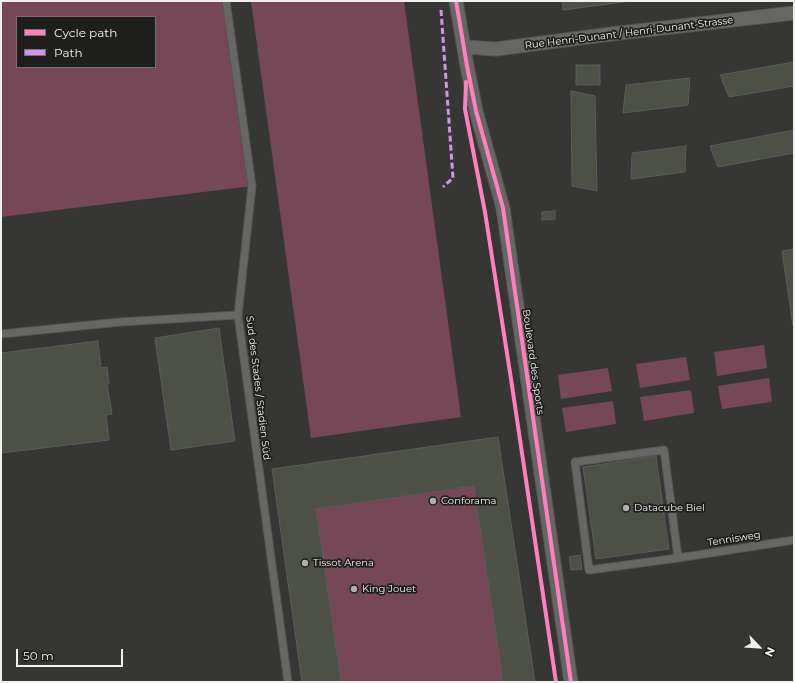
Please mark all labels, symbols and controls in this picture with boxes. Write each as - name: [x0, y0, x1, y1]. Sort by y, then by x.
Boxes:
- street label: Rue Henri-Dunant / Henri-Dunant-Strasse: [524, 14, 734, 52]
- legend: [16, 16, 156, 68]
- text: Cycle path: [54, 25, 117, 40]
- text: Path: [54, 45, 83, 60]
- street label: Boulevard des Sports: [520, 309, 546, 415]
- street label: Sud des Stades / Stadien Süd: [243, 315, 273, 461]
- place label: Conforama: [441, 495, 496, 507]
- marker: Conforama: [428, 496, 438, 506]
- place label: Datacube Biel: [634, 502, 705, 514]
- marker: Datacube Biel: [621, 503, 631, 513]
- street label: Tennisweg: [707, 529, 761, 549]
- place label: Tissot Arena: [313, 557, 374, 569]
- marker: Tissot Arena: [300, 558, 310, 568]
- place label: King Jouet: [362, 583, 416, 595]
- marker: King Jouet: [349, 584, 359, 594]
- north arrow: [739, 627, 779, 667]
- scale bar: [18, 641, 125, 667]
- text: N: [762, 645, 778, 659]
- text: 50 m: [23, 648, 54, 663]

